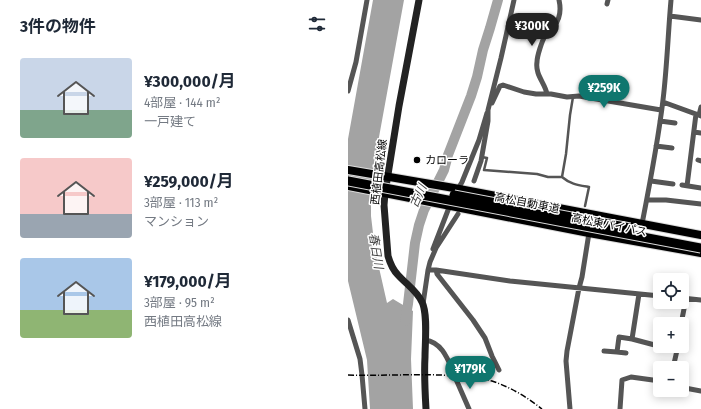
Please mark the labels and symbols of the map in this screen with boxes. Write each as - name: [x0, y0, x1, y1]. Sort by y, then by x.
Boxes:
- pin: ¥300K: [504, 13, 560, 47]
- pin: ¥259K: [576, 75, 632, 109]
- street label: 西植田高松線: [369, 138, 389, 206]
- place label: カローラ: [425, 154, 469, 167]
- marker: カローラ: [412, 155, 422, 165]
- water label: 古川: [407, 180, 430, 210]
- street label: 高松自動車道: [493, 190, 561, 216]
- street label: 高松東バイパス: [570, 211, 648, 239]
- water label: 春日川: [366, 232, 386, 272]
- pin: ¥179K: [442, 356, 498, 390]

